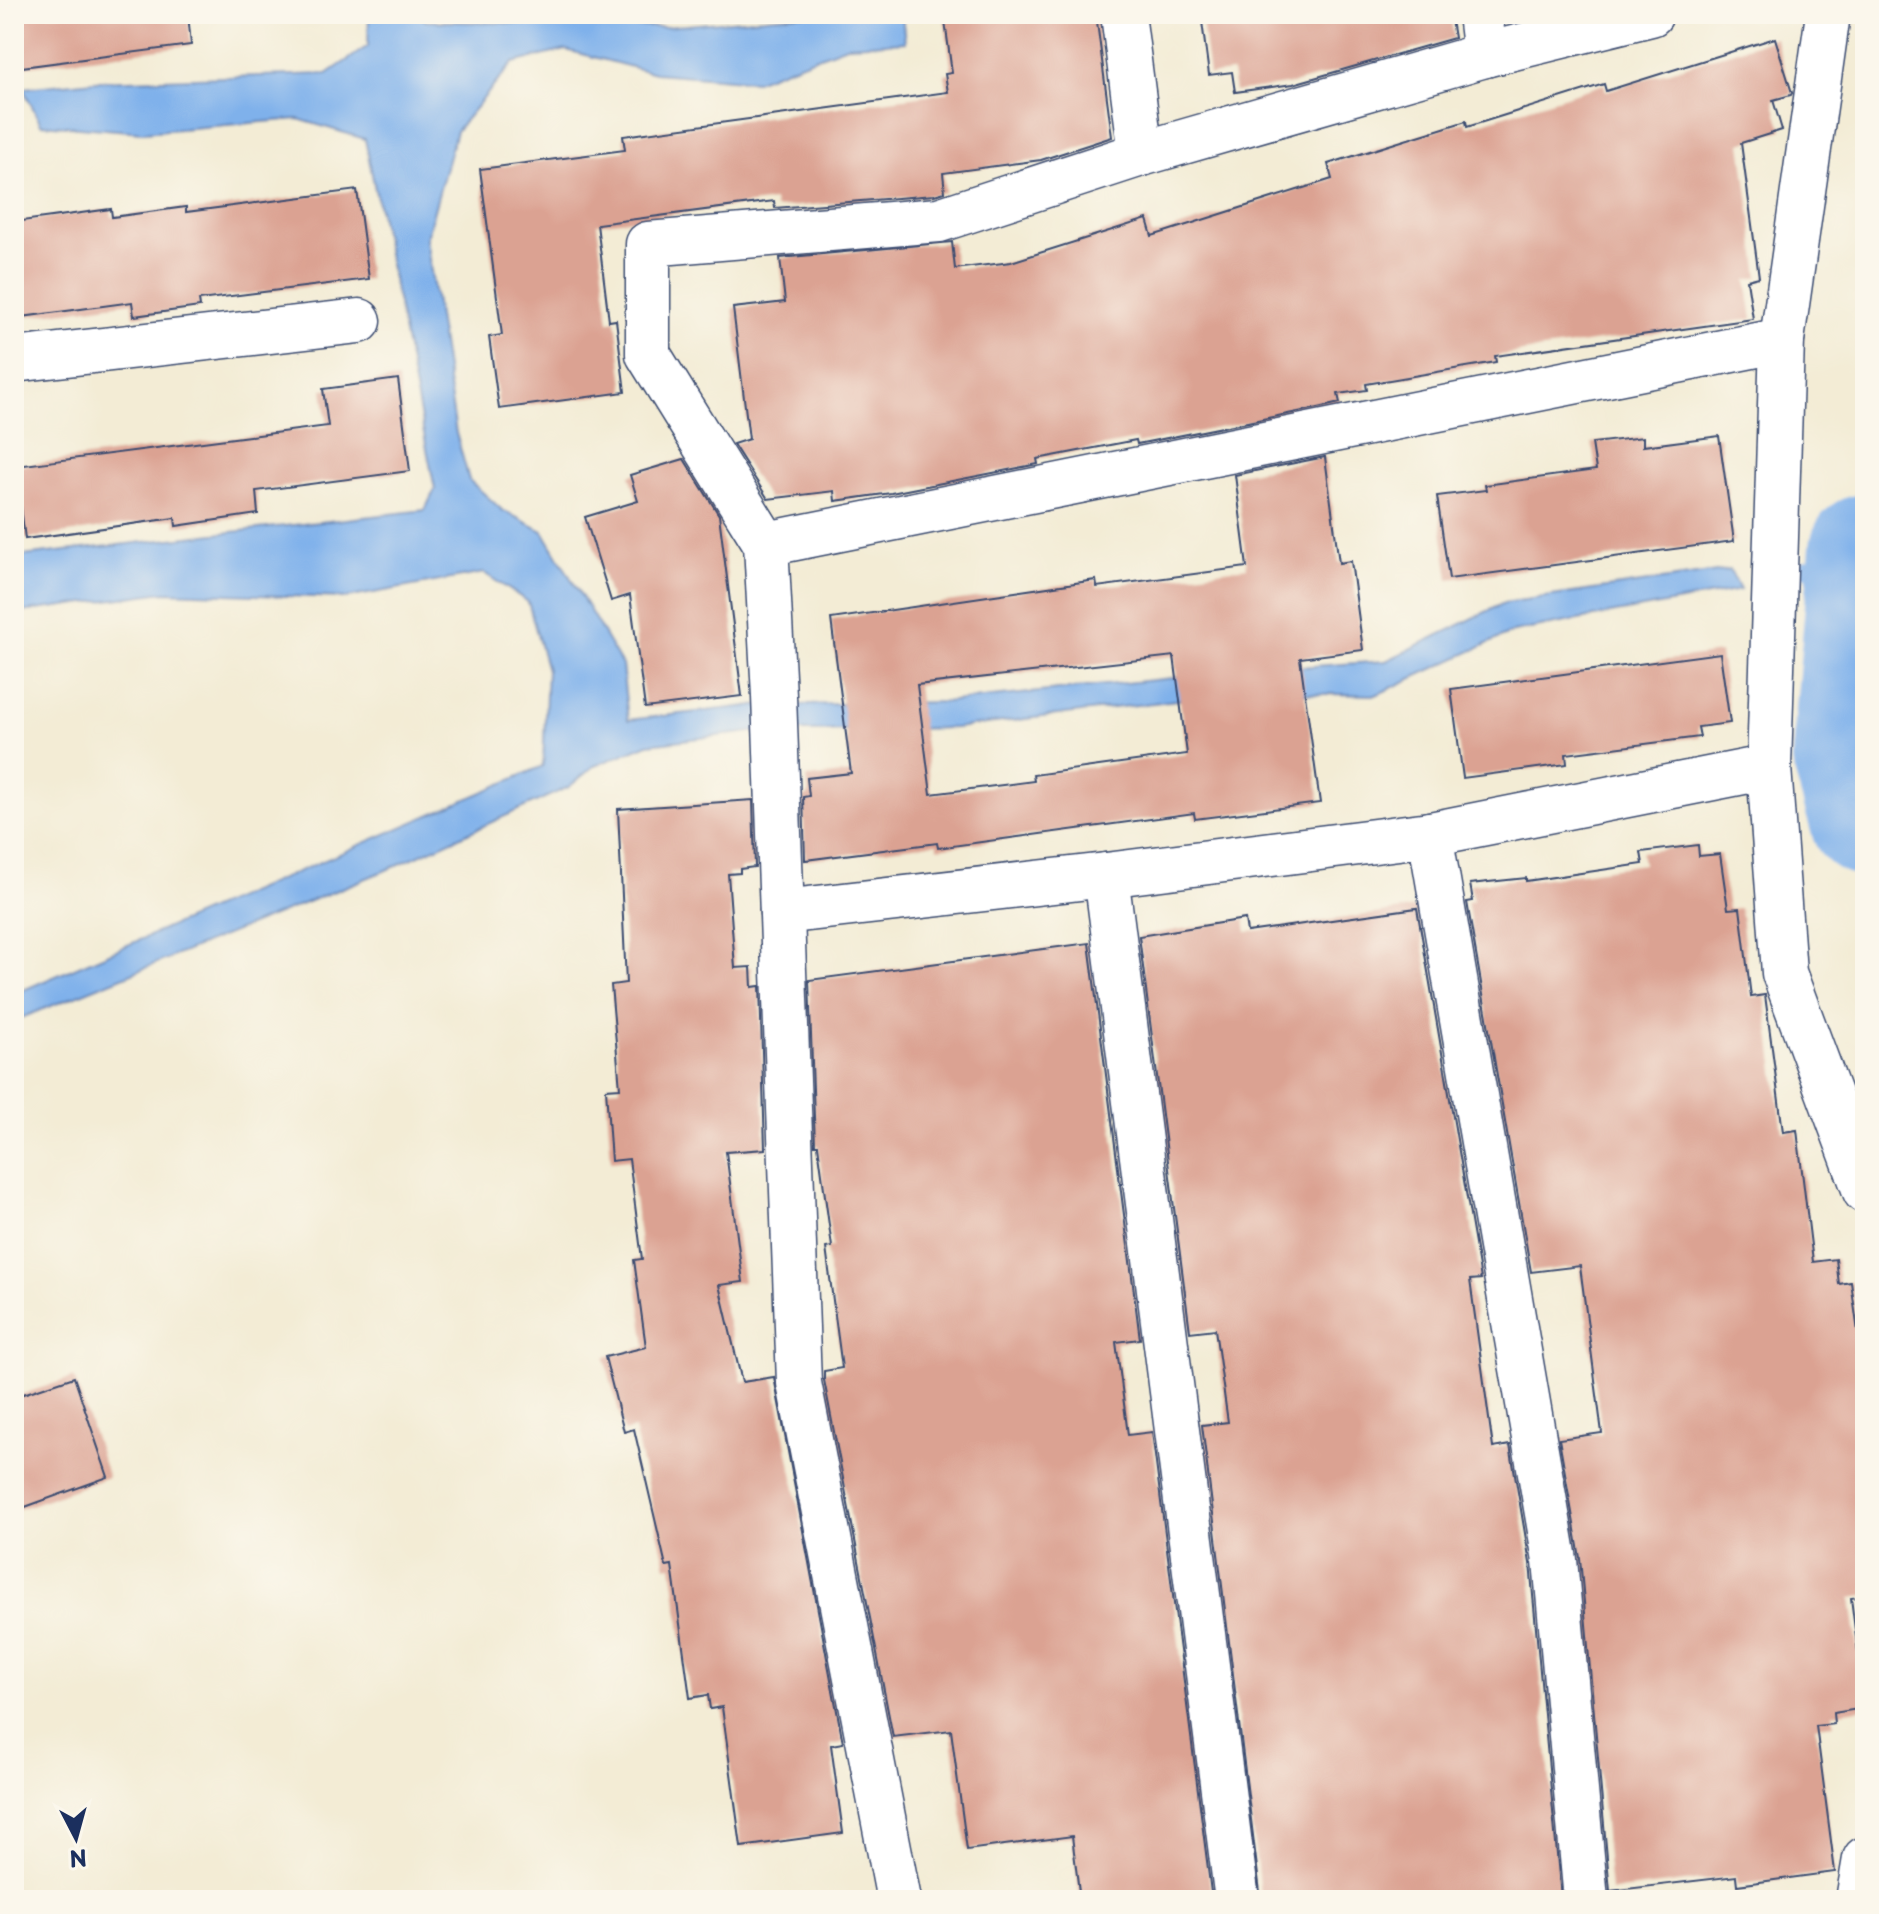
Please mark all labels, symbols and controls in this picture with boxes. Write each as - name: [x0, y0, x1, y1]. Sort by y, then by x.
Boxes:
- north arrow: [36, 1798, 116, 1878]
- text: N: [68, 1842, 89, 1877]

